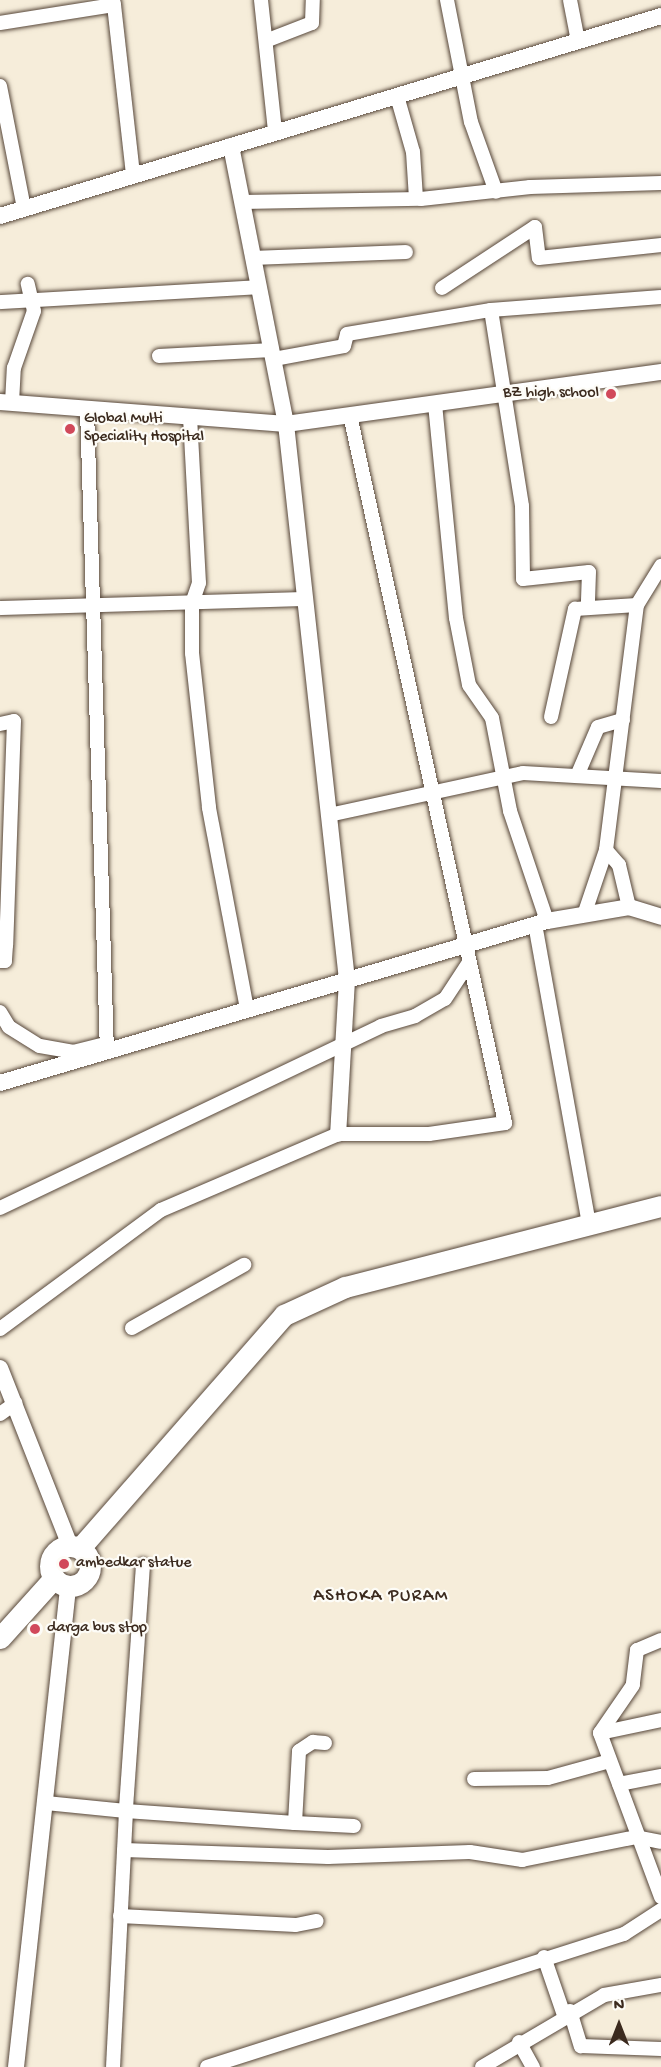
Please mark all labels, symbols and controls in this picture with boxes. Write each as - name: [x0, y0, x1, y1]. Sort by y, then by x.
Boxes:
- place label: BZ high school: [503, 384, 599, 404]
- marker: BZ high school: [604, 387, 618, 401]
- place label: Global Multi Speciality Hospital: [84, 410, 204, 448]
- marker: Global Multi Speciality Hospital: [61, 420, 79, 438]
- place label: ambedkar statue: [76, 1554, 191, 1574]
- marker: ambedkar statue: [57, 1557, 71, 1571]
- district label: ASHOKA PURAM: [313, 1586, 449, 1608]
- place label: darga bus stop: [47, 1619, 147, 1639]
- marker: darga bus stop: [28, 1622, 42, 1636]
- north arrow: [589, 1995, 649, 2055]
- text: N: [614, 1997, 624, 2016]

